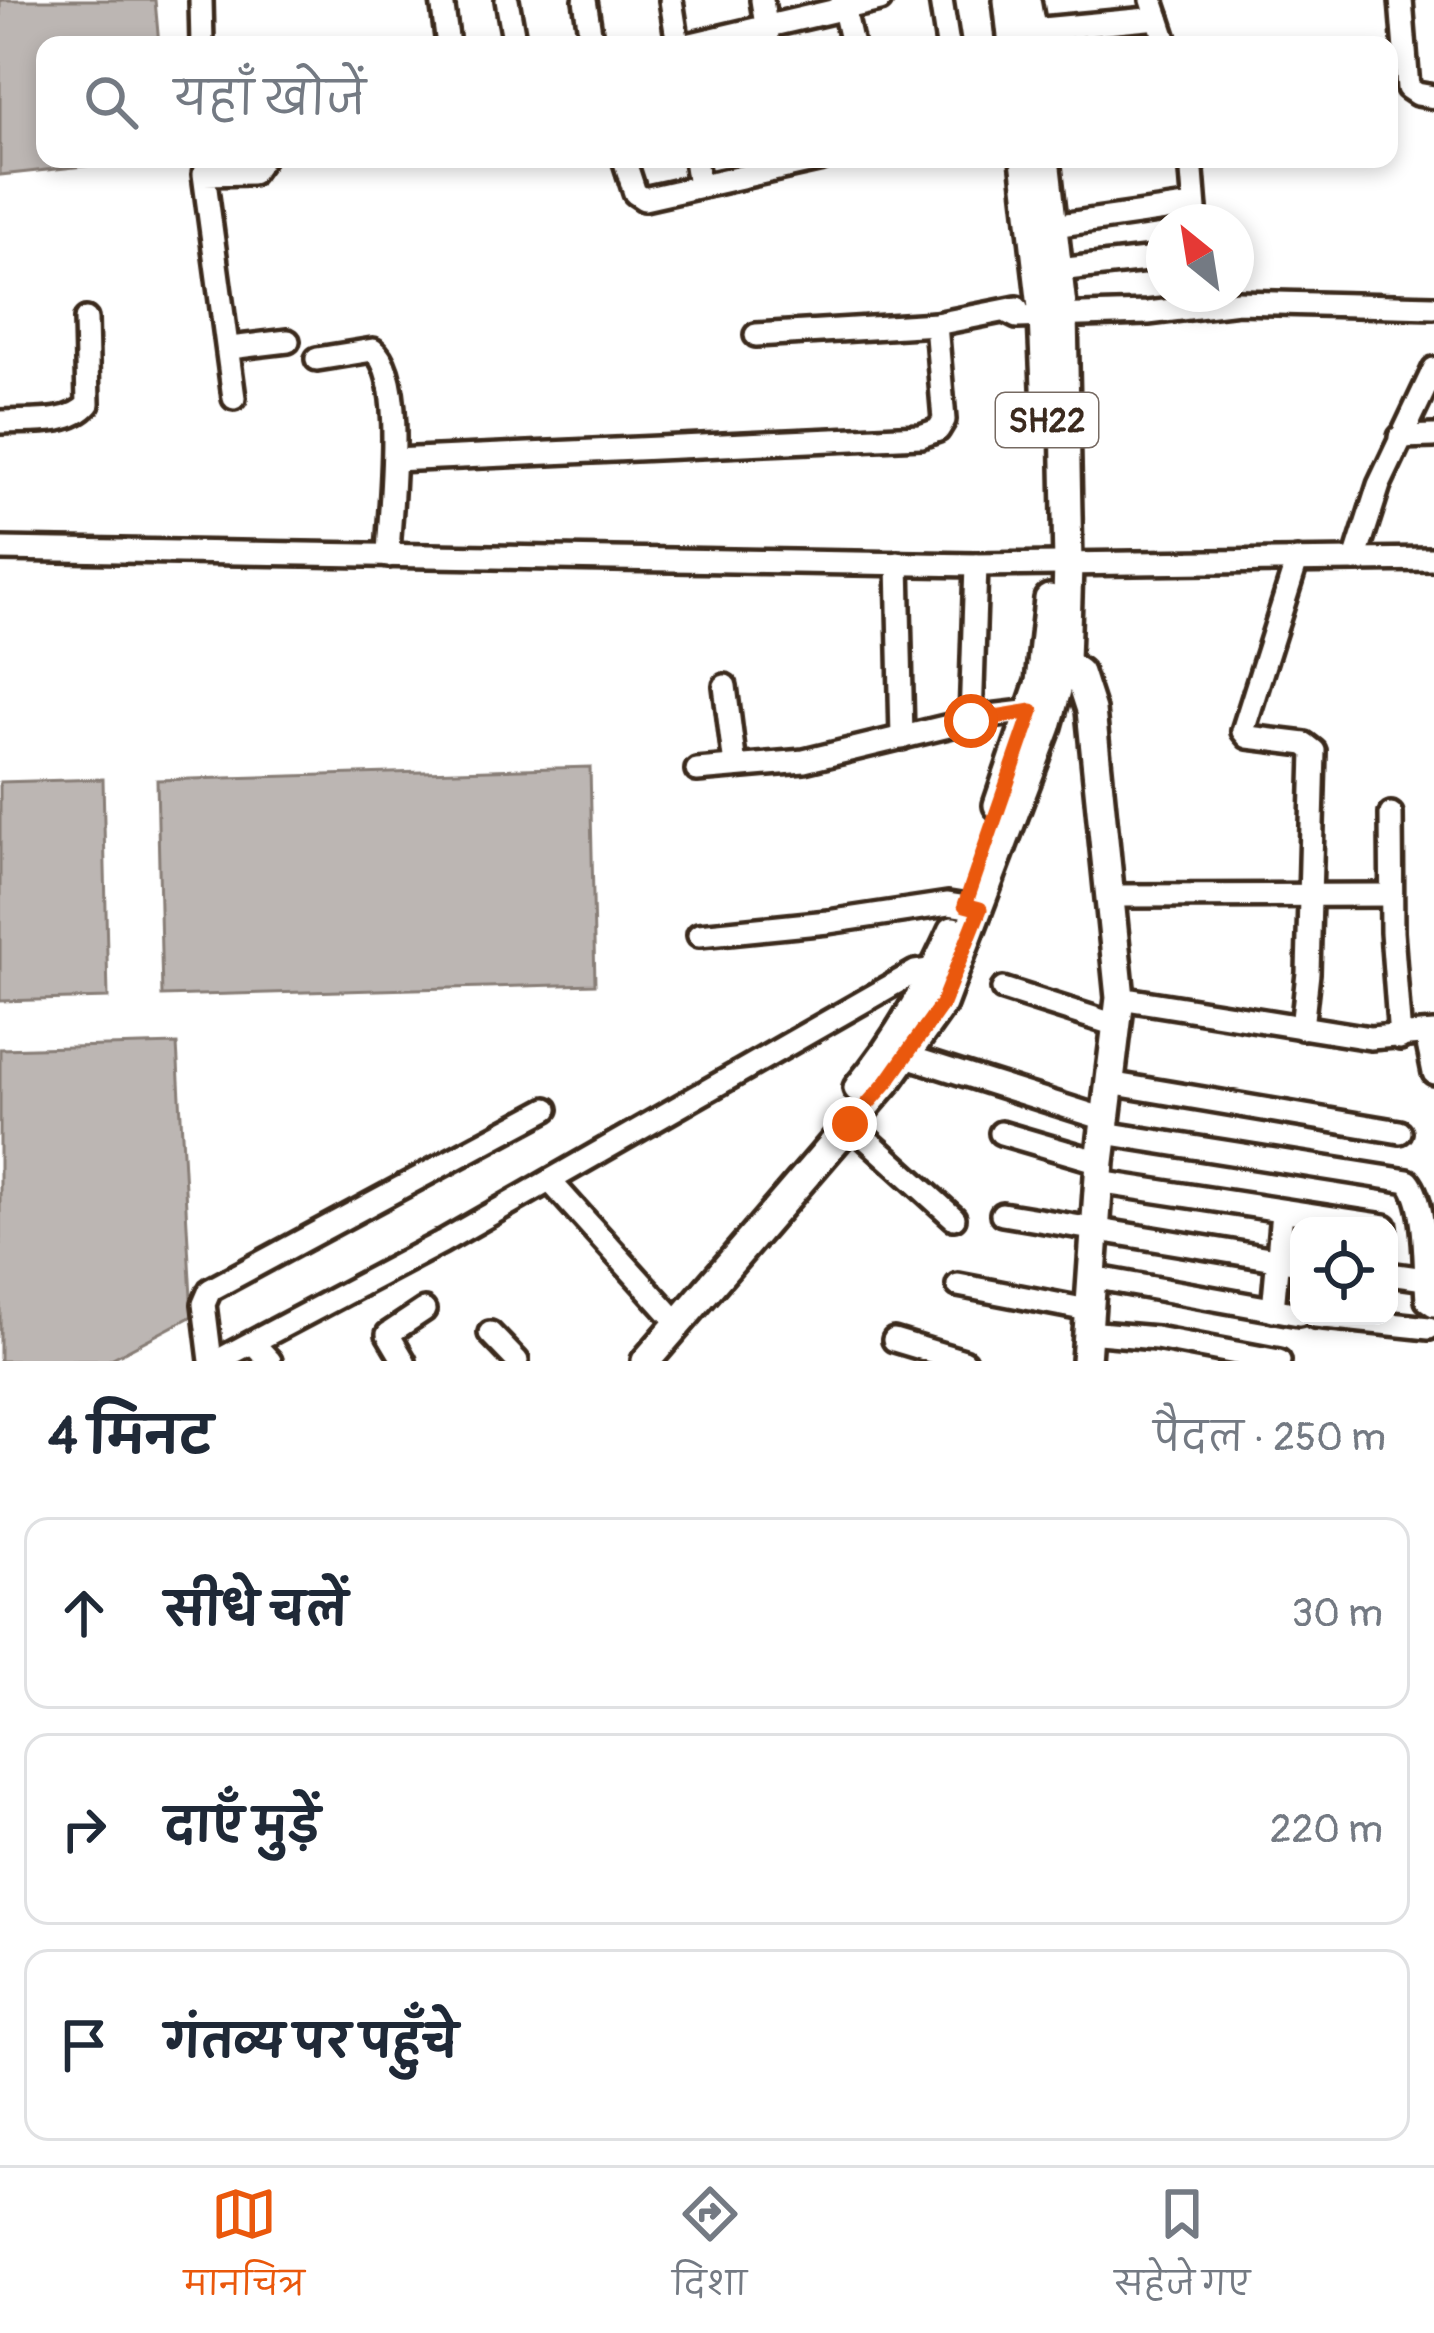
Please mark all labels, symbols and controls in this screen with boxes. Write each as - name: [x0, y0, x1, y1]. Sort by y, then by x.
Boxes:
- search box: [36, 36, 1398, 168]
- icon: search: [78, 69, 144, 135]
- text: यहाँ खोजें: [174, 72, 366, 128]
- north arrow: [1146, 204, 1254, 312]
- road number: SH22: [996, 393, 1098, 447]
- route start: [944, 694, 998, 748]
- route end: [823, 1097, 877, 1151]
- map controls: [1290, 1217, 1398, 1325]
- button: locate: [1290, 1217, 1398, 1325]
- text: 4 मिनट: [48, 1405, 212, 1469]
- text: पैदल · 250 m: [1154, 1413, 1386, 1462]
- icon: ahead: [51, 1580, 117, 1646]
- text: सीधे चलें: [165, 1583, 347, 1639]
- text: 30 m: [1292, 1589, 1383, 1638]
- icon: right: [51, 1796, 117, 1862]
- text: दाएँ मुड़ें: [165, 1799, 320, 1855]
- text: 220 m: [1270, 1805, 1383, 1854]
- icon: arrive: [51, 2012, 117, 2078]
- text: गंतव्य पर पहुँचे: [165, 2015, 458, 2071]
- tab: मानचित्र: [184, 2181, 305, 2320]
- tab: दिशा: [672, 2181, 747, 2320]
- tab: सहेजे गए: [1115, 2181, 1250, 2320]

